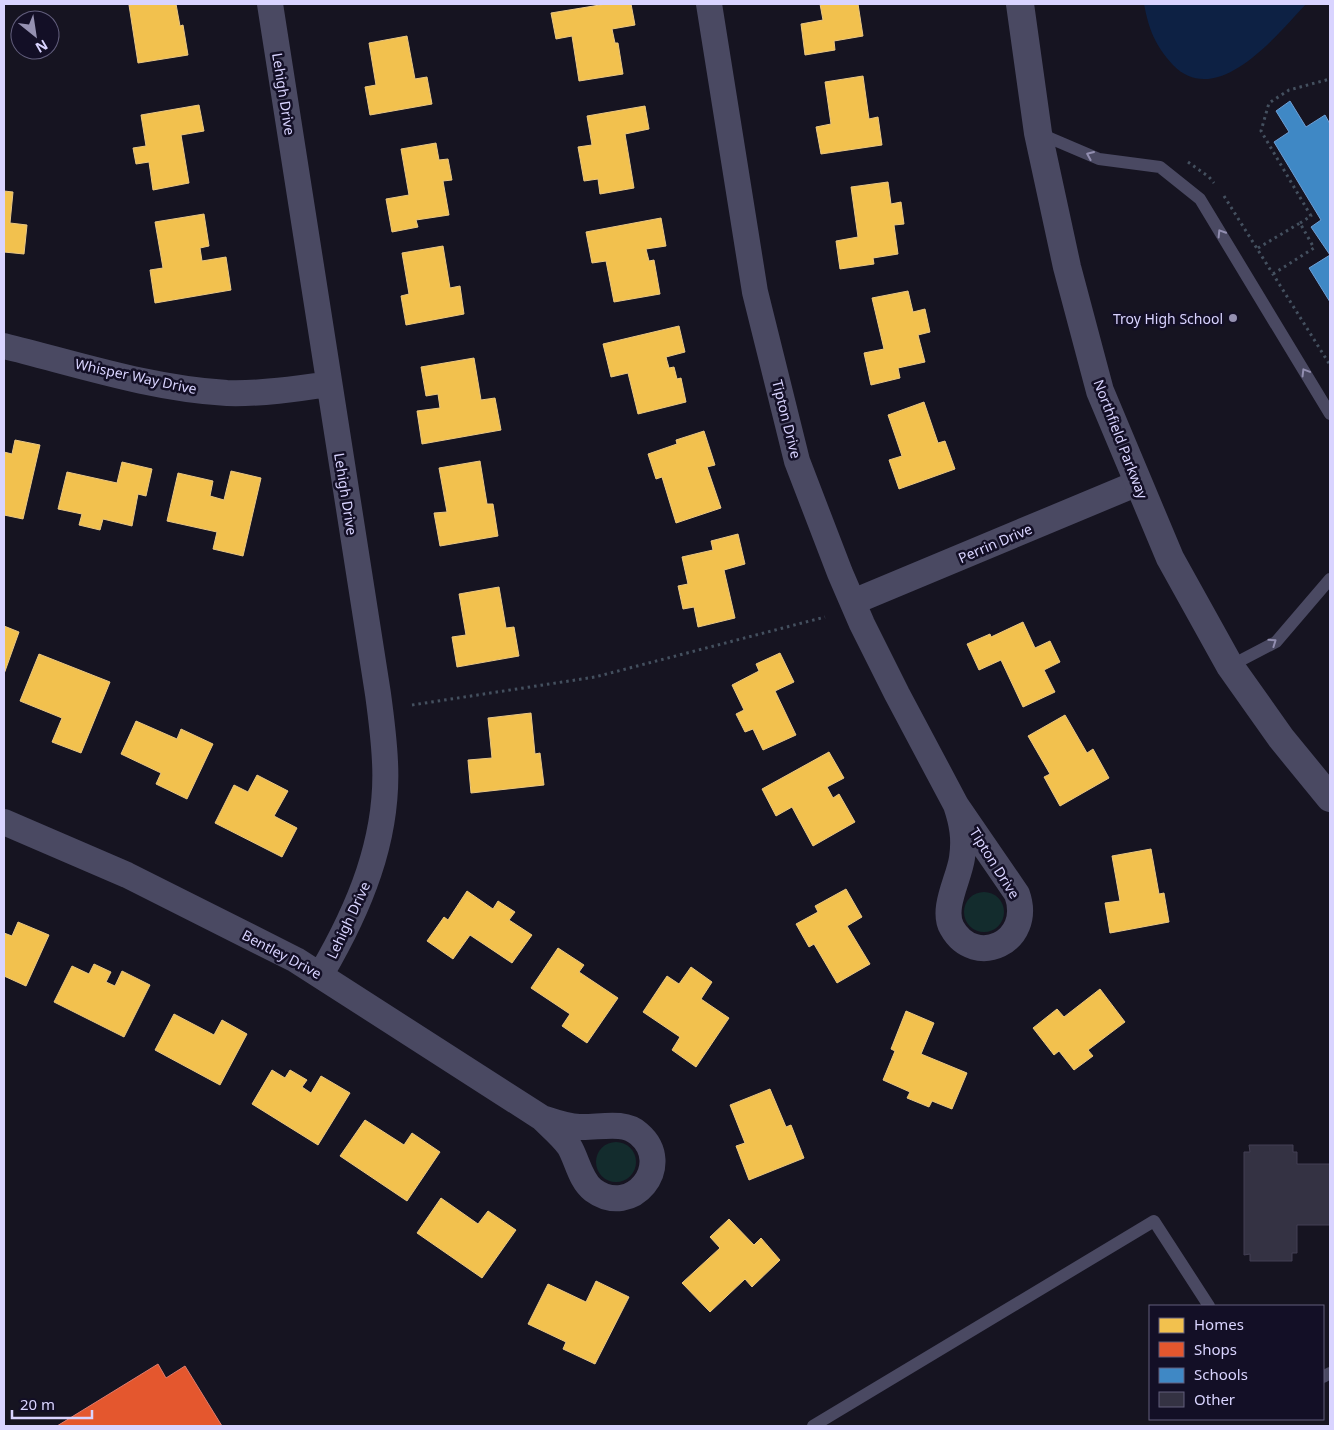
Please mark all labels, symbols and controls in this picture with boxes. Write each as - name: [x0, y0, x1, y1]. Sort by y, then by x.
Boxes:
- north arrow: [10, 10, 60, 60]
- text: N: [32, 36, 51, 58]
- street label: Lehigh Drive: [268, 52, 300, 137]
- one-way arrow: [1086, 151, 1095, 161]
- one-way arrow: [1218, 230, 1227, 239]
- place label: Troy High School: [1113, 309, 1223, 328]
- marker: Troy High School: [1227, 312, 1239, 324]
- street label: Whisper Way Drive: [73, 354, 199, 398]
- one-way arrow: [1302, 369, 1312, 378]
- street label: Northfield Parkway: [1089, 377, 1153, 502]
- street label: Tipton Drive: [768, 378, 806, 460]
- street label: Lehigh Drive: [330, 452, 362, 537]
- street label: Perrin Drive: [955, 519, 1035, 567]
- one-way arrow: [1267, 639, 1277, 648]
- street label: Tipton Drive: [966, 824, 1024, 902]
- street label: Lehigh Drive: [322, 878, 374, 962]
- street label: Bentley Drive: [239, 925, 325, 983]
- legend: [1149, 1305, 1324, 1420]
- text: Homes: [1194, 1314, 1244, 1334]
- text: Shops: [1194, 1339, 1237, 1359]
- text: Schools: [1194, 1364, 1248, 1384]
- scale bar: [12, 1388, 92, 1420]
- text: Other: [1194, 1389, 1235, 1409]
- text: 20 m: [20, 1394, 55, 1414]

